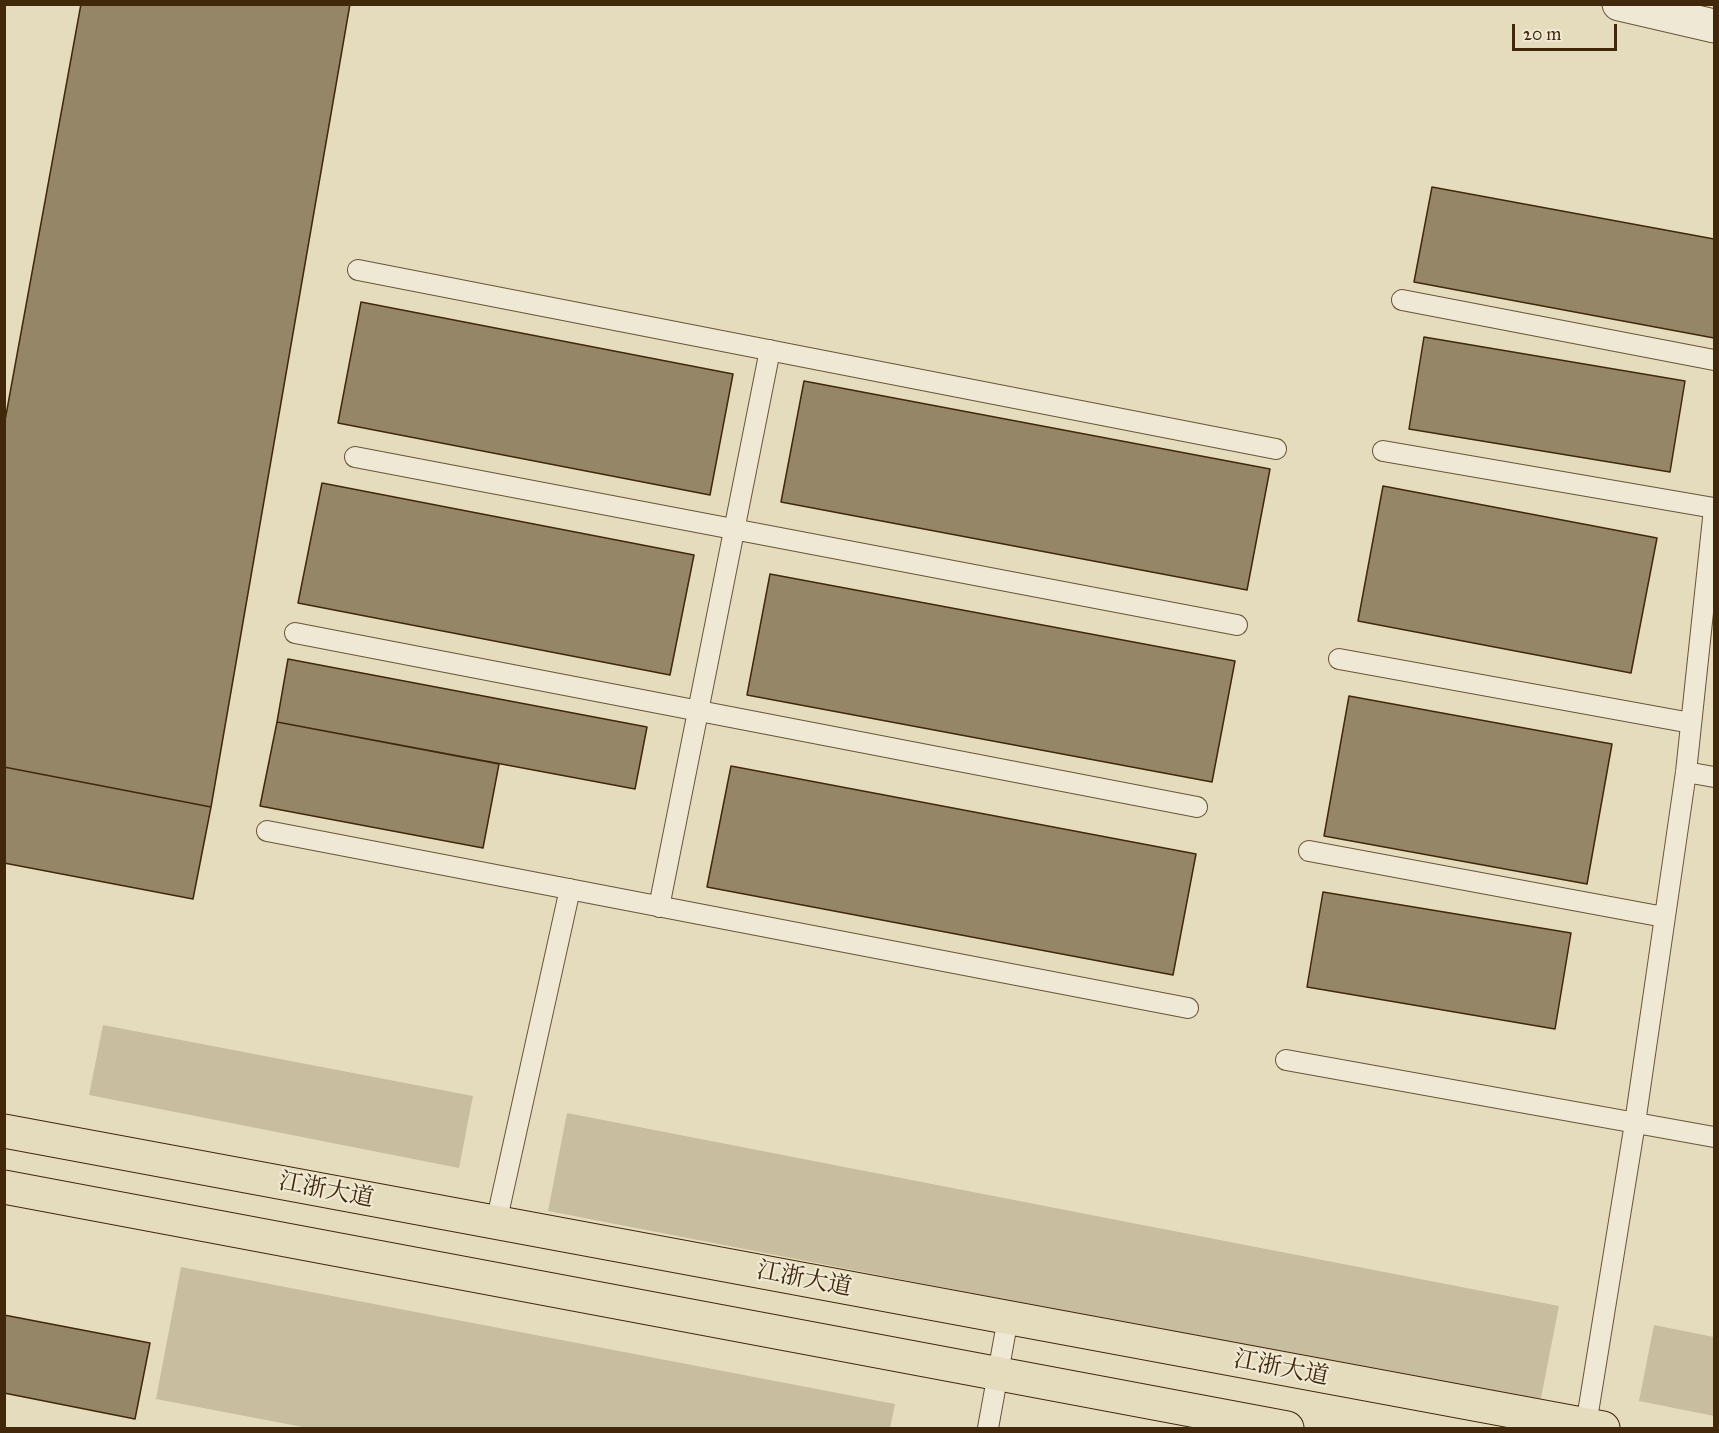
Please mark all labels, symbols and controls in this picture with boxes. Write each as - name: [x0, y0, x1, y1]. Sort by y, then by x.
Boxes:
- scale bar: [1515, 12, 1620, 50]
- text: 20 m: [1523, 23, 1561, 45]
- street label: 江浙大道: [276, 1168, 376, 1214]
- street label: 江浙大道: [754, 1257, 854, 1303]
- street label: 江浙大道: [1231, 1346, 1331, 1392]

